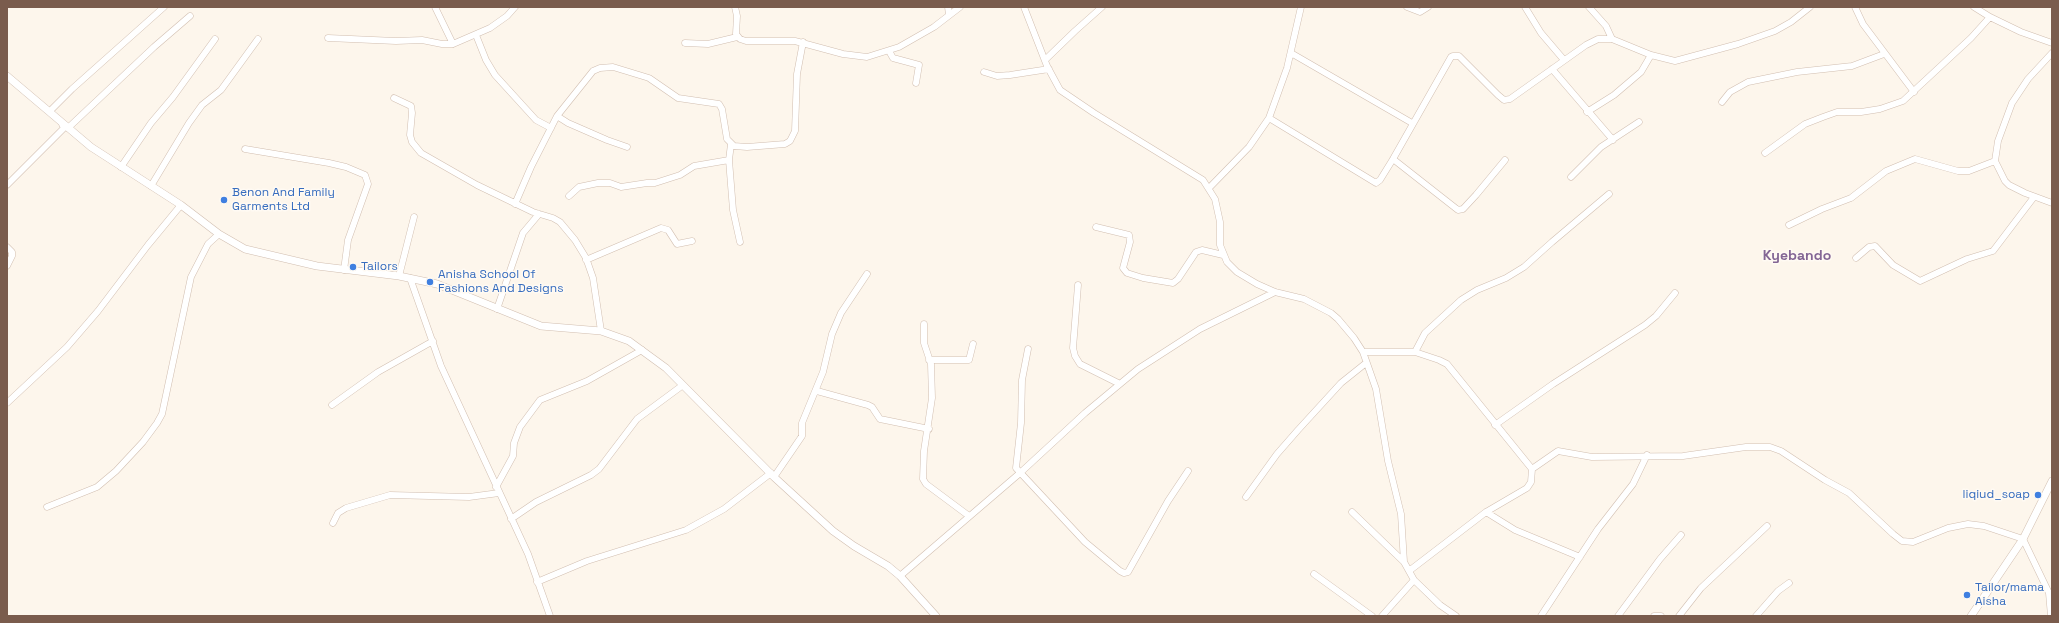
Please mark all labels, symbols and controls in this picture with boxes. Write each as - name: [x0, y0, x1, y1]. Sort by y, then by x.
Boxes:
- place label: Benon And Family Garments Ltd: [232, 186, 335, 214]
- marker: Benon And Family Garments Ltd: [219, 195, 229, 205]
- district label: Kyebando: [1763, 248, 1831, 264]
- place label: Tailors: [361, 260, 398, 274]
- marker: Tailors: [348, 262, 358, 272]
- place label: Anisha School Of Fashions And Designs: [438, 268, 563, 296]
- marker: Anisha School Of Fashions And Designs: [425, 277, 435, 287]
- place label: liqiud_soap: [1963, 488, 2030, 502]
- marker: liqiud_soap: [2033, 490, 2043, 500]
- place label: Tailor/mama Aisha: [1975, 581, 2044, 609]
- marker: Tailor/mama Aisha: [1962, 590, 1972, 600]

